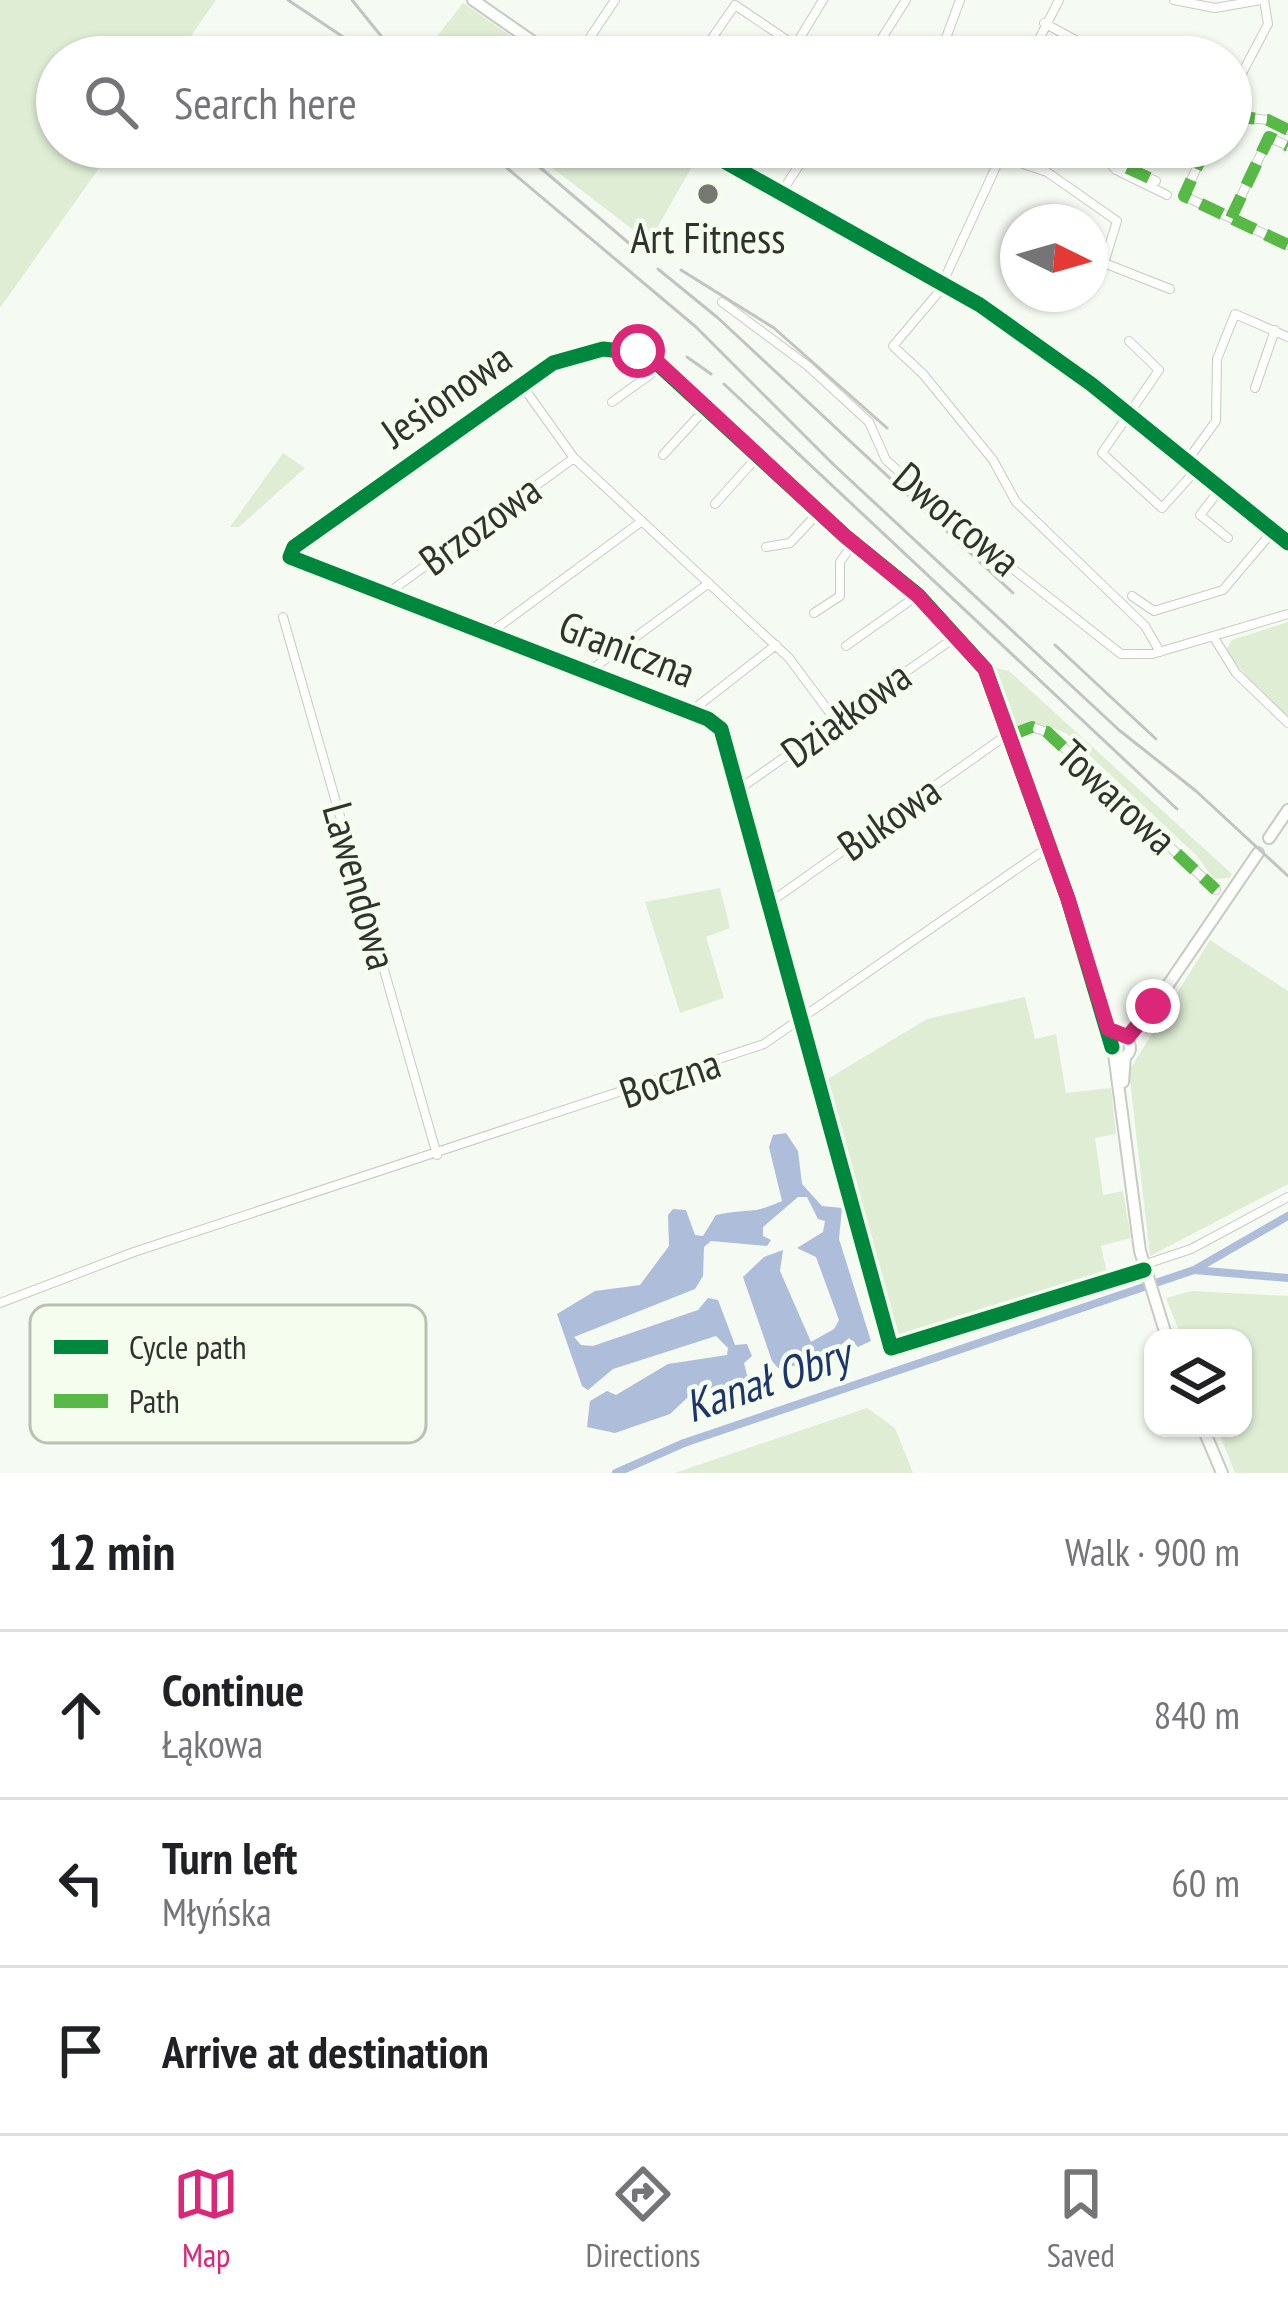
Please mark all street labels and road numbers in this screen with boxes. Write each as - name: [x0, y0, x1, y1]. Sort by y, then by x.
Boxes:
- street label: Jesionowa: [368, 330, 522, 460]
- street label: Dworcowa: [882, 449, 1032, 588]
- street label: Brzozowa: [408, 462, 551, 587]
- street label: Graniczna: [551, 598, 703, 700]
- street label: Działkowa: [770, 648, 922, 779]
- street label: Towarowa: [1046, 727, 1189, 866]
- street label: Bukowa: [827, 763, 951, 873]
- street label: Lawendowa: [310, 796, 411, 976]
- street label: Boczna: [612, 1035, 727, 1120]

